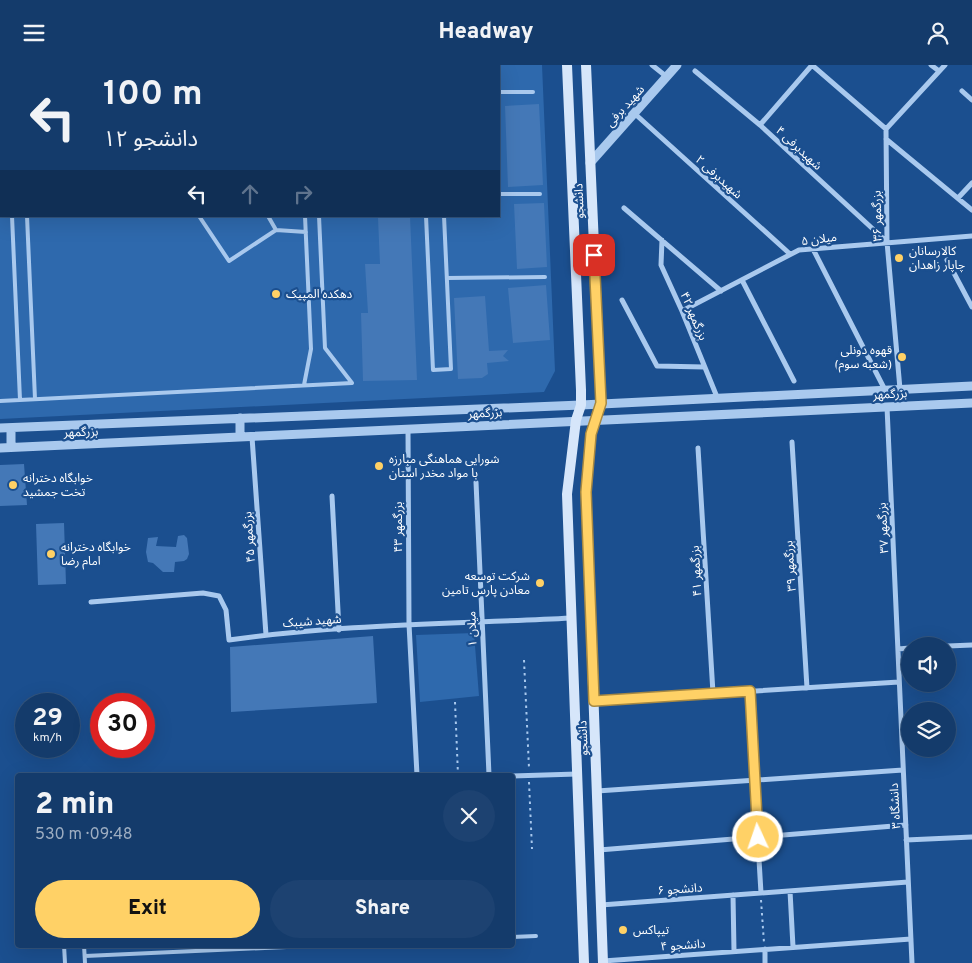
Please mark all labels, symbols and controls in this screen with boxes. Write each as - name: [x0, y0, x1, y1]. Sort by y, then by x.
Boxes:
- icon: menu: [20, 19, 48, 47]
- text: Headway: [438, 19, 534, 46]
- icon: person: [924, 19, 952, 47]
- text: 100 m: [103, 73, 203, 117]
- street label: شهید برفی: [603, 82, 649, 131]
- icon: left: [20, 85, 85, 150]
- street label: شهیدبرفی ۴: [772, 123, 825, 174]
- text: دانشجو ۱۲: [103, 127, 198, 154]
- street label: شهیدبرفی ۲: [691, 152, 745, 203]
- icon: left: [183, 180, 211, 208]
- icon: ahead: [236, 180, 264, 208]
- icon: right: [289, 180, 317, 208]
- street label: دانشجو: [571, 183, 589, 219]
- street label: بزرگمهر ۳۶: [870, 190, 886, 242]
- street label: میلان ۵: [800, 230, 838, 250]
- pin: [573, 234, 615, 276]
- icon: arrive: [580, 241, 608, 269]
- place label: کالارسانان چاپار زاهدان: [909, 244, 965, 274]
- marker: کالارسانان چاپار زاهدان: [893, 252, 905, 264]
- place label: دهکده المپیک: [286, 287, 353, 303]
- marker: دهکده المپیک: [270, 288, 282, 300]
- street label: بزرگمهر ۴۲: [676, 290, 710, 343]
- place label: قهوه دونلی (شعبه سوم): [834, 343, 892, 373]
- marker: قهوه دونلی (شعبه سوم): [896, 351, 908, 363]
- street label: بزرگمهر: [871, 386, 908, 404]
- street label: بزرگمهر: [466, 405, 503, 423]
- street label: بزرگمهر: [62, 424, 99, 442]
- place label: شورایی هماهنگی مبارزه با مواد مخدر استان: [389, 452, 499, 482]
- marker: شورایی هماهنگی مبارزه با مواد مخدر استان: [373, 460, 385, 472]
- place label: خوابگاه دخترانه تخت جمشید: [23, 471, 93, 501]
- marker: خوابگاه دخترانه تخت جمشید: [7, 479, 19, 491]
- street label: بزرگمهر ۴۳: [391, 501, 407, 553]
- street label: بزرگمهر ۳۷: [875, 502, 893, 554]
- street label: بزرگمهر ۴۵: [240, 511, 260, 563]
- place label: خوابگاه دخترانه امام رضا: [61, 540, 131, 570]
- street label: برزگمهر ۳۹: [781, 540, 801, 592]
- street label: بزرگمهر ۴۱: [688, 545, 706, 597]
- marker: خوابگاه دخترانه امام رضا: [45, 548, 57, 560]
- place label: شرکت توسعه معادن پارس تامین: [442, 569, 530, 599]
- marker: شرکت توسعه معادن پارس تامین: [534, 577, 546, 589]
- street label: میلان ۱: [464, 611, 482, 647]
- street label: شهید شیبک: [282, 612, 342, 632]
- map controls: [901, 637, 956, 757]
- button: sound: [901, 637, 956, 692]
- speed limit sign: 30: [90, 693, 155, 758]
- button: layers: [901, 702, 956, 757]
- text: 29: [32, 703, 63, 735]
- street label: دانشجو: [575, 720, 593, 756]
- text: km/h: [33, 730, 62, 746]
- street label: دانشگاه ۳: [887, 782, 905, 829]
- text: 2 min: [35, 787, 114, 824]
- button: close: [443, 790, 495, 842]
- position arrow: [731, 810, 783, 862]
- text: 530 m · 09:48: [35, 825, 133, 845]
- button: Exit: [35, 880, 260, 938]
- button: Share: [270, 880, 495, 938]
- street label: دانشجو ۶: [657, 880, 703, 900]
- place label: تیپاکس: [633, 923, 670, 939]
- marker: تیپاکس: [617, 924, 629, 936]
- street label: دانشجو ۴: [660, 936, 706, 956]

